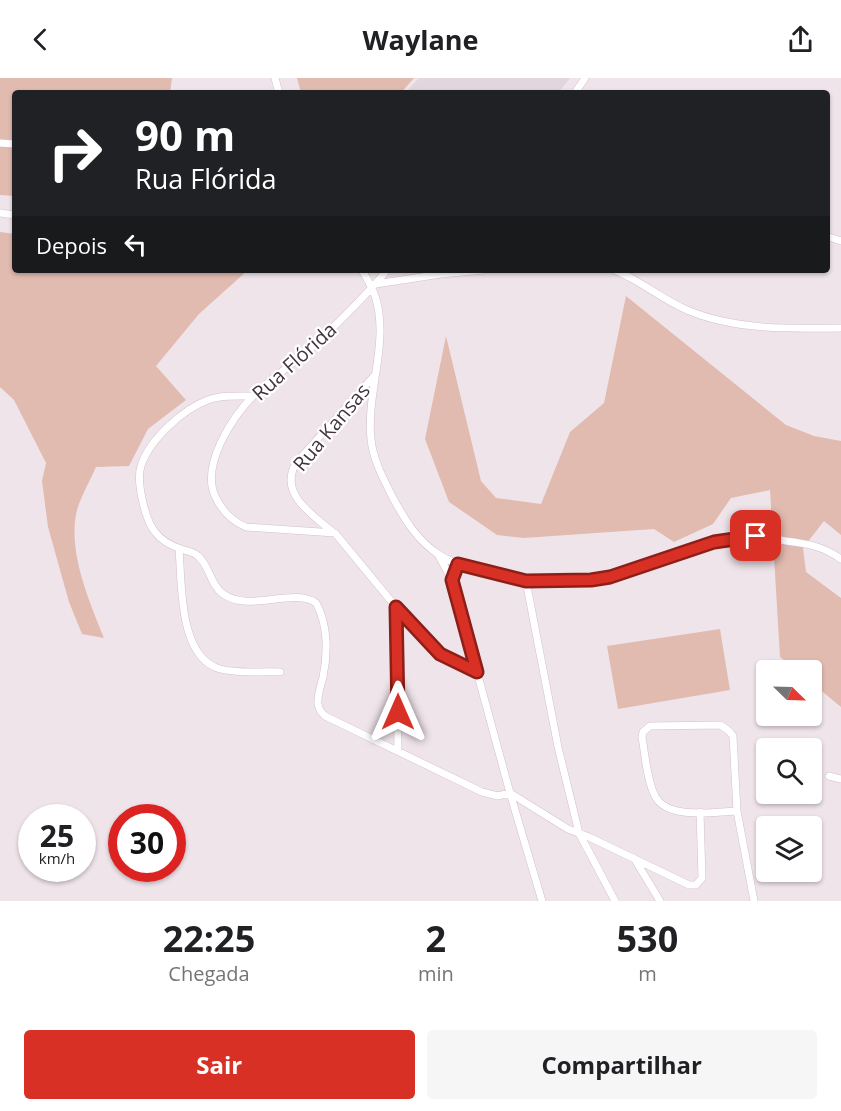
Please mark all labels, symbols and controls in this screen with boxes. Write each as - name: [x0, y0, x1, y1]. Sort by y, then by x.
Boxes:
- text: Waylane: [362, 21, 479, 58]
- icon: back: [24, 23, 57, 56]
- icon: share: [784, 23, 817, 56]
- text: 90 m: [135, 106, 235, 163]
- icon: right: [36, 114, 114, 192]
- text: Rua Flórida: [135, 160, 277, 197]
- icon: left: [119, 228, 152, 261]
- text: Depois: [36, 230, 107, 260]
- street label: Rua Flórida: [246, 316, 342, 406]
- street label: Rua Kansas: [286, 377, 376, 477]
- pin: [730, 510, 781, 561]
- icon: arrive: [739, 519, 772, 552]
- north arrow: [756, 660, 822, 726]
- map controls: [756, 660, 822, 882]
- position arrow: [366, 680, 430, 744]
- button: search: [756, 738, 822, 804]
- speed limit sign: 30: [108, 804, 186, 882]
- text: 25: [40, 815, 74, 856]
- button: layers: [756, 816, 822, 882]
- text: km/h: [39, 848, 75, 868]
- text: 22:25: [163, 914, 255, 963]
- text: 2: [426, 914, 446, 963]
- text: 530: [617, 914, 678, 963]
- text: Chegada: [168, 960, 250, 987]
- text: min: [418, 960, 454, 987]
- text: m: [638, 960, 657, 987]
- button: Sair: [24, 1030, 415, 1099]
- button: Compartilhar: [427, 1030, 817, 1099]

